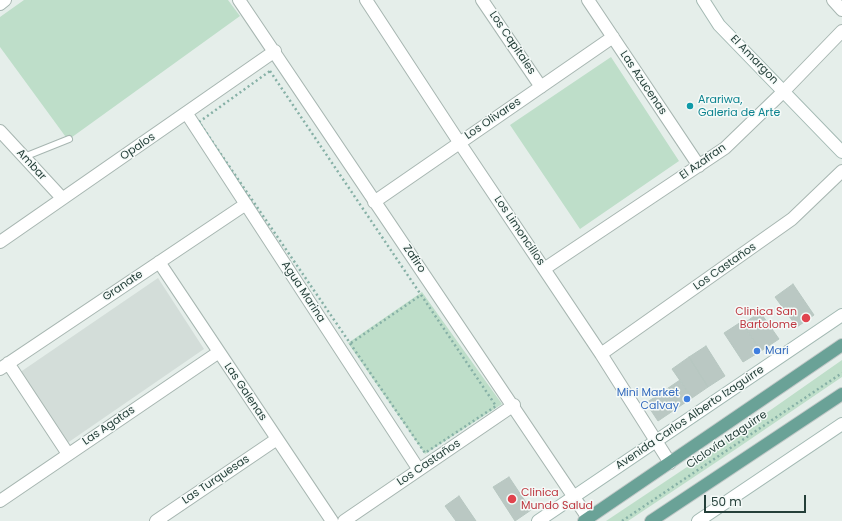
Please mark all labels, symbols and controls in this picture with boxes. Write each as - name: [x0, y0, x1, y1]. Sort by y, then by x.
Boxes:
- street label: Los Capitales: [486, 9, 538, 77]
- street label: El Amargon: [727, 33, 781, 87]
- street label: Las Azucenas: [617, 49, 669, 117]
- place label: Arariwa, Galeria de Arte: [698, 93, 780, 119]
- street label: Los Olivares: [462, 95, 524, 143]
- marker: Arariwa, Galeria de Arte: [685, 101, 695, 111]
- street label: Opalos: [118, 131, 158, 163]
- street label: El Azafran: [677, 141, 729, 183]
- street label: Ambar: [13, 147, 49, 183]
- street label: Los Limoncillos: [491, 194, 547, 268]
- street label: Los Castaños: [691, 241, 759, 293]
- street label: Zafiro: [400, 243, 428, 275]
- street label: Agua Marina: [278, 259, 328, 325]
- street label: Granate: [100, 268, 146, 304]
- place label: Clinica San Bartolome: [735, 305, 797, 331]
- marker: Clinica San Bartolome: [800, 312, 812, 324]
- place label: Mari: [765, 344, 789, 358]
- marker: Mari: [752, 346, 762, 356]
- street label: Las Galenas: [221, 361, 269, 423]
- street label: Avenida Carlos Alberto Izaguirre: [613, 363, 767, 473]
- place label: Mini Market Calvay: [617, 386, 679, 412]
- marker: Mini Market Calvay: [682, 394, 692, 404]
- street label: Las Agatas: [80, 404, 138, 448]
- street label: Ciclovía Izaguirre: [684, 408, 770, 472]
- street label: Los Castaños: [395, 437, 463, 489]
- street label: Las Turquesas: [180, 453, 252, 507]
- place label: Clinica Mundo Salud: [521, 486, 593, 512]
- scale bar: [706, 487, 808, 513]
- marker: Clinica Mundo Salud: [506, 493, 518, 505]
- text: 50 m: [711, 493, 742, 510]

